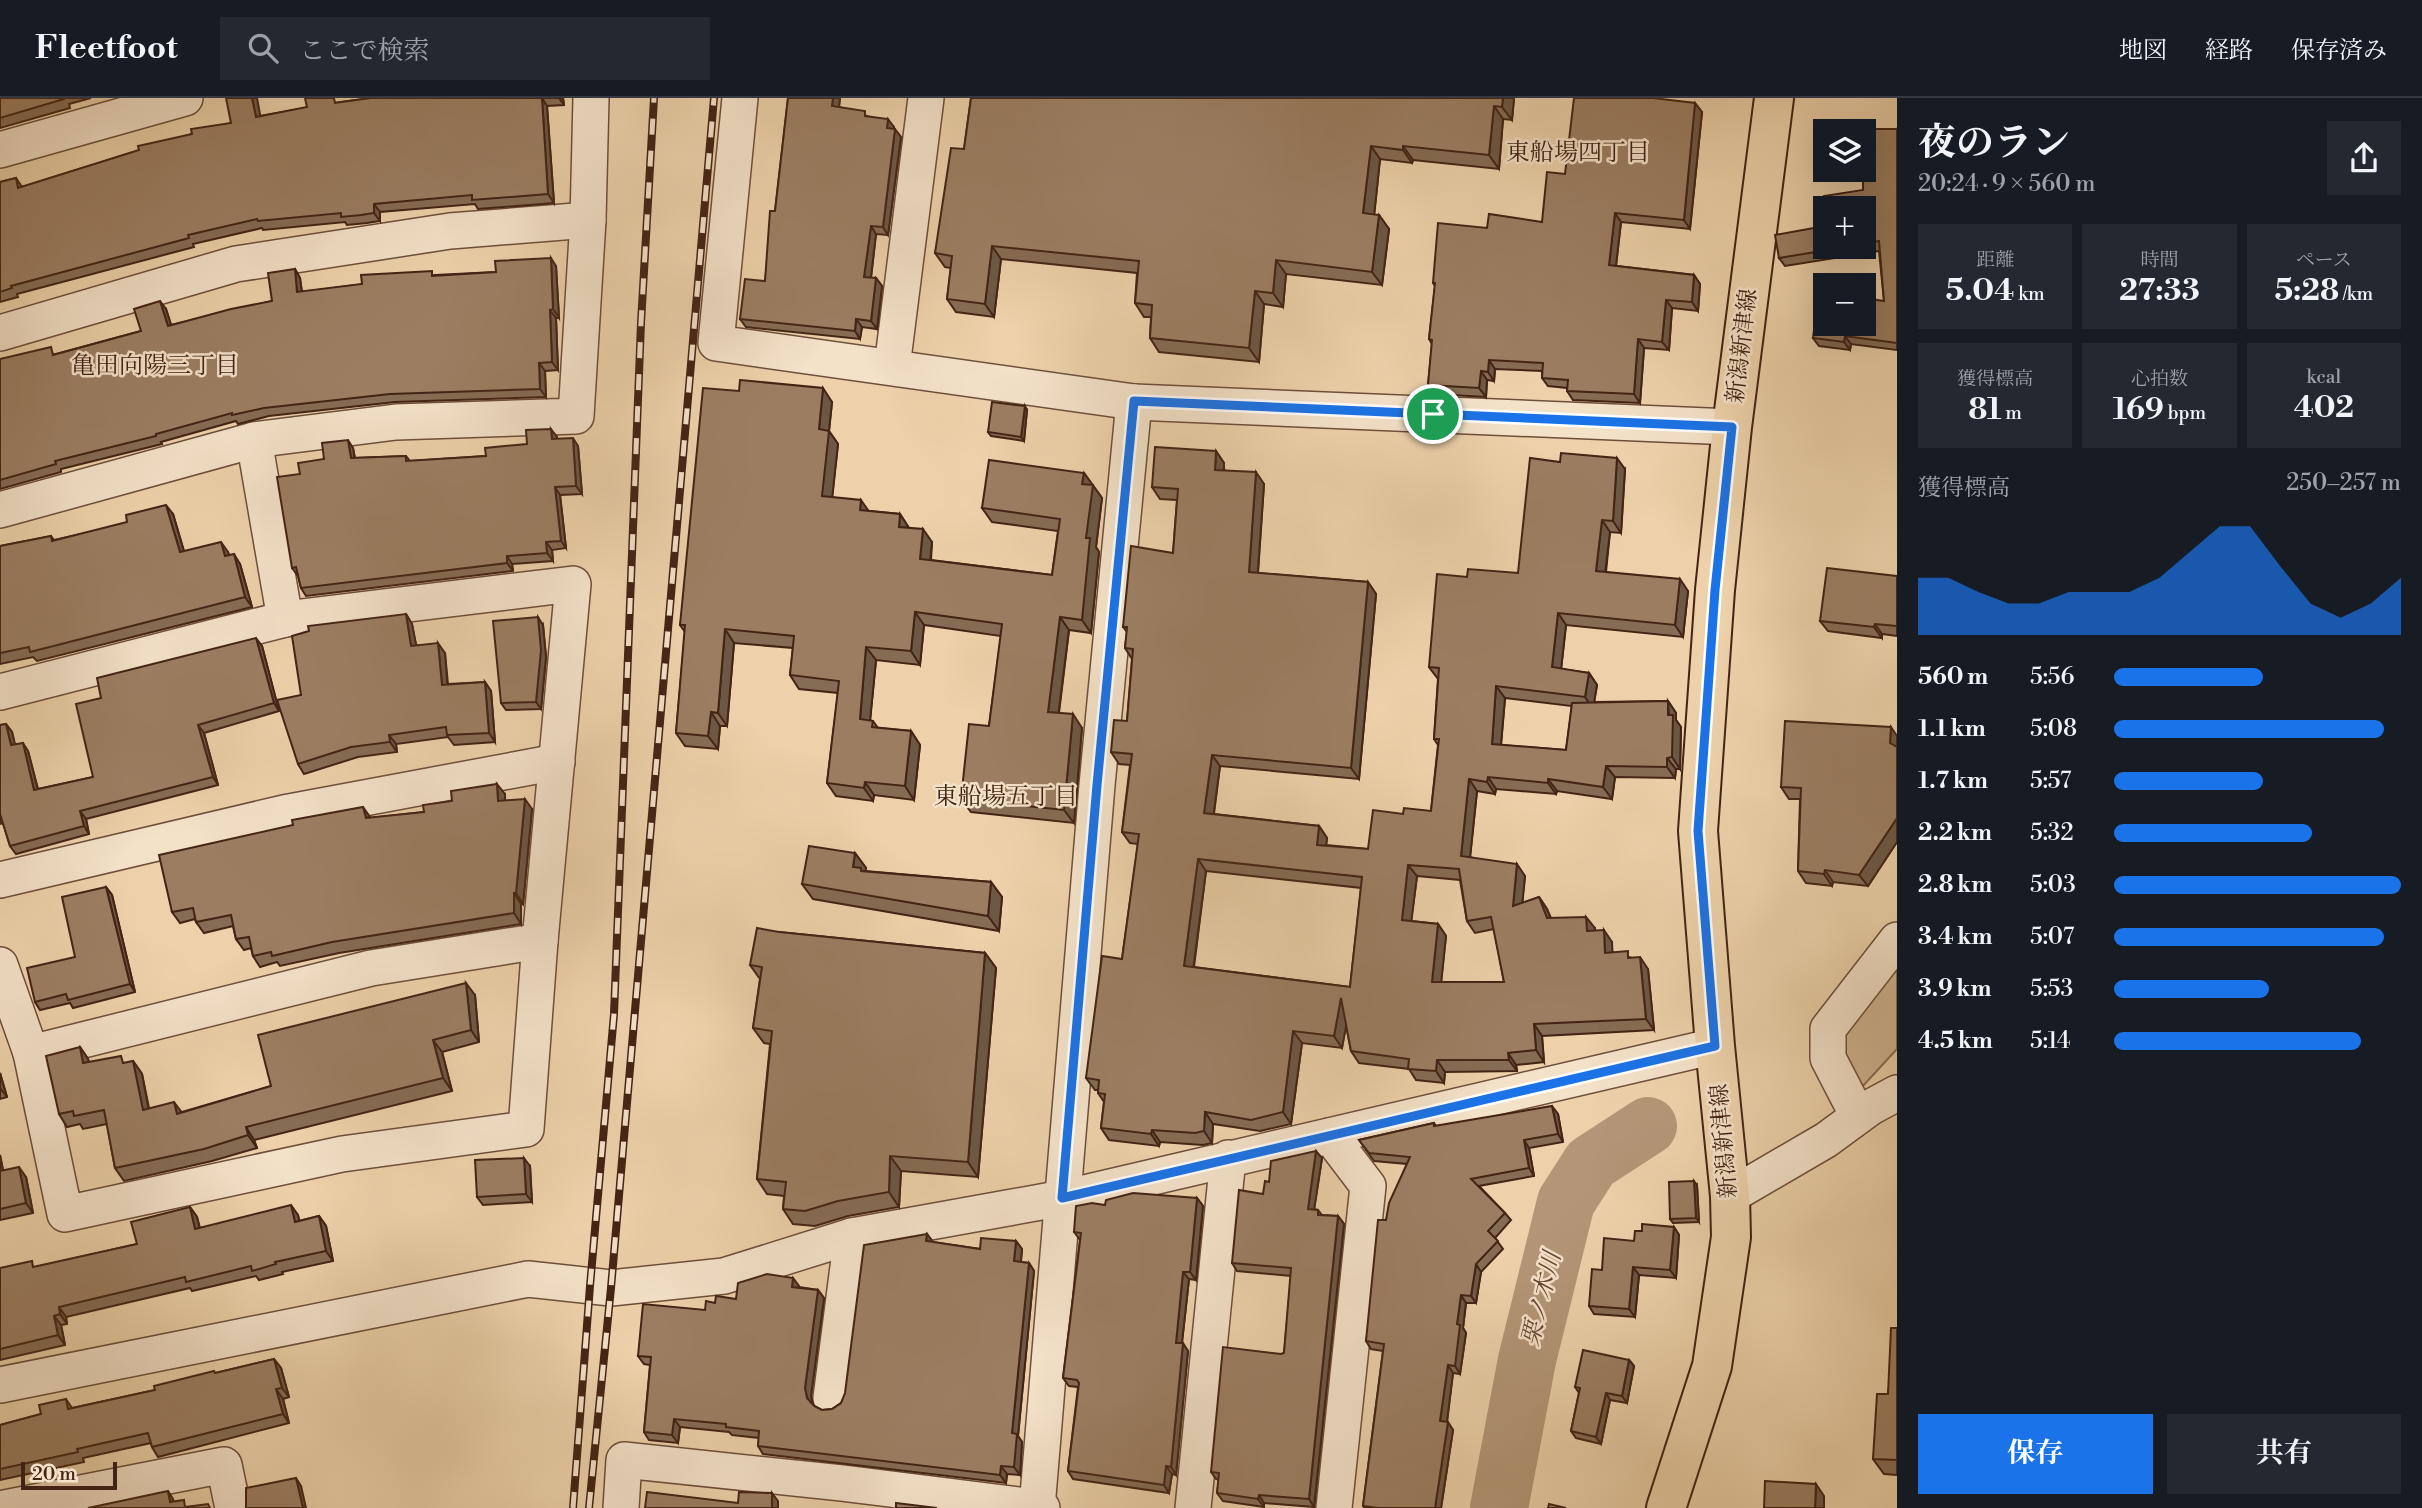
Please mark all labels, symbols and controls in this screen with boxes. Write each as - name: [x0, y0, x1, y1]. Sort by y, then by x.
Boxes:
- search box: [220, 17, 710, 80]
- text: Fleetfoot: [35, 28, 178, 69]
- icon: search: [244, 29, 282, 67]
- text: ここで検索: [300, 35, 430, 67]
- text: 地図: [2119, 36, 2167, 66]
- text: 経路: [2205, 36, 2253, 66]
- text: 保存済み: [2291, 36, 2387, 66]
- map controls: [1813, 119, 1876, 336]
- button: layers: [1813, 119, 1876, 182]
- text: 夜のラン: [1918, 120, 2070, 167]
- button: share: [2327, 121, 2401, 195]
- district label: 東船場四丁目: [1506, 138, 1650, 168]
- text: 20:24 · 9 × 560 m: [1918, 170, 2095, 198]
- button: +: [1813, 196, 1876, 259]
- text: 距離: [1976, 248, 2014, 272]
- text: 時間: [2140, 248, 2179, 272]
- text: ペース: [2296, 248, 2352, 272]
- text: 5.04: [1946, 272, 2014, 310]
- text: 27:33: [2119, 272, 2200, 310]
- text: 5:28: [2274, 272, 2339, 310]
- button: −: [1813, 273, 1876, 336]
- text: km: [2014, 282, 2045, 306]
- text: /km: [2339, 282, 2373, 306]
- street label: 新潟新津線: [1721, 287, 1763, 405]
- district label: 亀田向陽三丁目: [71, 351, 239, 381]
- text: kcal: [2307, 365, 2341, 389]
- text: 獲得標高: [1957, 367, 2033, 391]
- text: 心拍数: [2131, 367, 2188, 391]
- pin: [1403, 384, 1463, 444]
- text: 402: [2294, 389, 2354, 427]
- text: 81: [1968, 391, 2001, 429]
- text: 169: [2113, 391, 2164, 429]
- icon: arrive: [1414, 395, 1452, 433]
- text: m: [2001, 401, 2022, 425]
- text: bpm: [2164, 401, 2206, 425]
- text: 250–257 m: [2286, 469, 2401, 497]
- text: 獲得標高: [1918, 474, 2010, 502]
- text: 560 m: [1918, 663, 1988, 691]
- text: 5:56: [2030, 663, 2074, 691]
- text: 1.1 km: [1918, 715, 1986, 743]
- text: 5:08: [2030, 715, 2077, 743]
- text: 1.7 km: [1918, 767, 1988, 795]
- text: 5:57: [2030, 767, 2071, 795]
- district label: 東船場五丁目: [934, 782, 1078, 812]
- text: 2.2 km: [1918, 819, 1992, 847]
- text: 5:32: [2030, 819, 2074, 847]
- text: 2.8 km: [1918, 871, 1992, 899]
- text: 5:03: [2030, 871, 2076, 899]
- text: 3.4 km: [1918, 923, 1992, 951]
- text: 5:07: [2030, 923, 2074, 951]
- text: 3.9 km: [1918, 975, 1991, 1003]
- text: 5:53: [2030, 975, 2073, 1003]
- text: 4.5 km: [1918, 1027, 1993, 1055]
- text: 5:14: [2030, 1027, 2071, 1055]
- street label: 新潟新津線: [1705, 1082, 1743, 1200]
- water label: 栗ノ木川: [1516, 1246, 1569, 1349]
- button: 保存: [1918, 1414, 2153, 1494]
- button: 共有: [2167, 1414, 2401, 1494]
- scale bar: [21, 1459, 117, 1491]
- text: 20 m: [32, 1462, 76, 1486]

